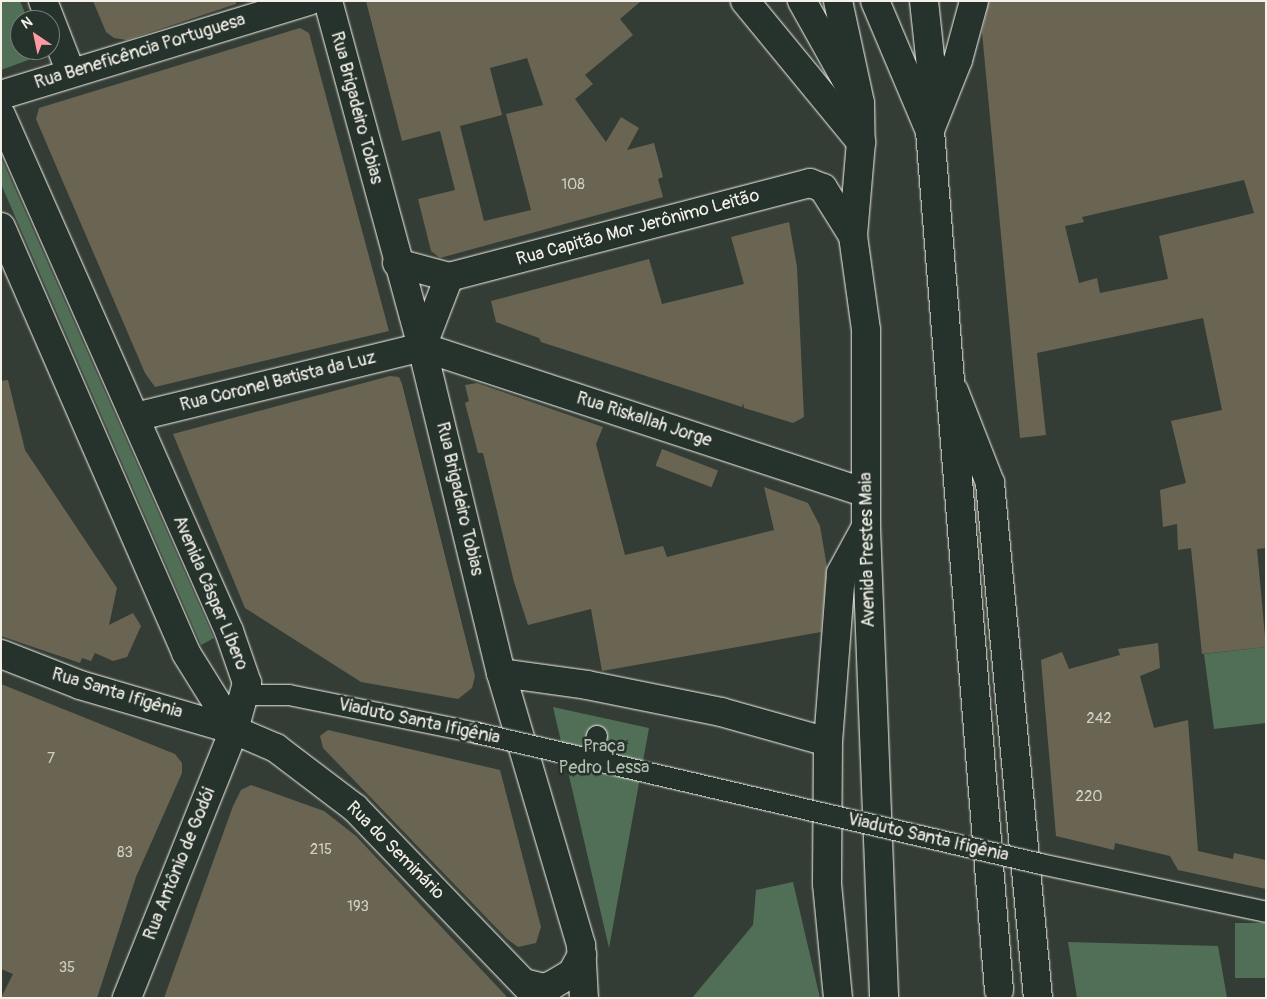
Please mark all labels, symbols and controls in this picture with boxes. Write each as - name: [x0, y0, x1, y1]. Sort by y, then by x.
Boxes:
- north arrow: [10, 10, 60, 60]
- street label: Rua Beneficência Portuguesa: [32, 10, 248, 94]
- text: N: [18, 13, 36, 33]
- street label: Rua Brigadeiro Tobias: [325, 29, 387, 187]
- house number: 108: [561, 176, 585, 194]
- street label: Rua Capitão Mor Jerônimo Leitão: [514, 185, 762, 271]
- street label: Rua Coronel Batista da Luz: [178, 347, 378, 417]
- street label: Rua Riskallah Jorge: [574, 388, 714, 452]
- street label: Rua Brigadeiro Tobias: [431, 420, 487, 578]
- street label: Avenida Prestes Maia: [856, 472, 880, 628]
- street label: Avenida Cásper Líbero: [168, 513, 252, 673]
- street label: Rua Santa Ifigênia: [49, 664, 185, 724]
- street label: Viaduto Santa Ifigênia: [336, 694, 502, 750]
- house number: 242: [1086, 710, 1112, 728]
- park label: Praça Pedro Lessa: [559, 737, 649, 780]
- house number: 7: [47, 750, 55, 768]
- street label: Rua Antônio de Godói: [139, 784, 221, 944]
- house number: 220: [1075, 788, 1103, 806]
- street label: Rua do Seminário: [341, 797, 449, 905]
- street label: Viaduto Santa Ifigênia: [845, 809, 1011, 867]
- house number: 215: [310, 841, 332, 859]
- house number: 83: [117, 844, 133, 862]
- house number: 193: [347, 898, 369, 916]
- house number: 35: [59, 959, 75, 977]

